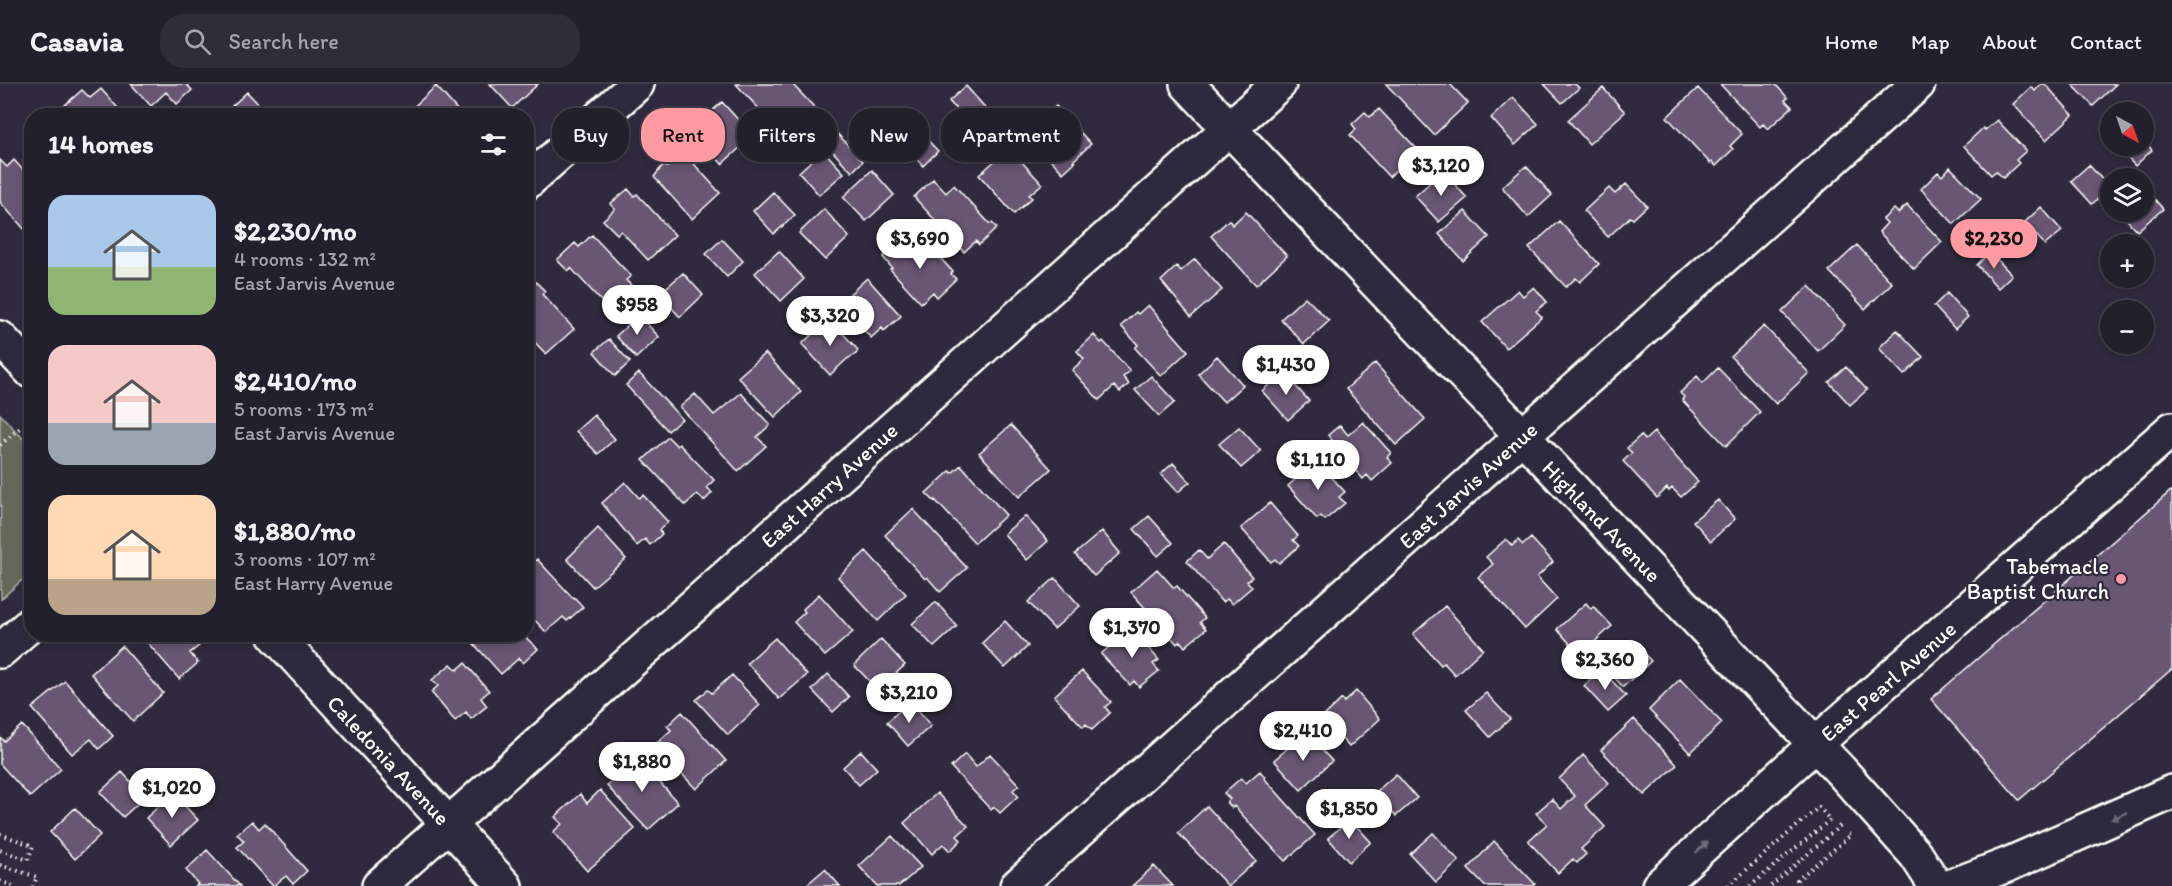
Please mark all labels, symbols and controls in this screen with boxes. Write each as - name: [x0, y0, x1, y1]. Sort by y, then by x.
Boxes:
- search box: [160, 14, 580, 68]
- text: Casavia: [30, 24, 124, 58]
- icon: search: [181, 25, 214, 58]
- text: Search here: [229, 28, 339, 55]
- text: Home: [1825, 29, 1878, 54]
- text: Map: [1911, 29, 1950, 54]
- text: About: [1983, 29, 2037, 54]
- text: Contact: [2070, 29, 2142, 54]
- north arrow: [2100, 102, 2154, 156]
- map controls: [2100, 102, 2154, 354]
- chip: Buy: [552, 108, 629, 162]
- chip: Rent: [641, 108, 725, 162]
- chip: Filters: [737, 108, 837, 162]
- chip: New: [849, 108, 929, 162]
- chip: Apartment: [941, 108, 1081, 162]
- text: 14 homes: [48, 128, 154, 160]
- icon: filters: [477, 128, 510, 161]
- pin: $3,120: [1392, 146, 1490, 197]
- text: $3,120: [1412, 153, 1470, 177]
- button: layers: [2100, 168, 2154, 222]
- text: $2,230/mo: [234, 215, 357, 247]
- icon: home: [96, 219, 168, 291]
- pin: $3,690: [871, 219, 969, 270]
- pin: $2,230: [1945, 219, 2043, 270]
- text: $3,690: [890, 226, 950, 250]
- text: $2,230: [1964, 226, 2024, 250]
- button: +: [2100, 234, 2154, 288]
- text: 4 rooms · 132 m²: [234, 247, 376, 271]
- text: East Jarvis Avenue: [234, 271, 395, 295]
- pin: $958: [601, 285, 673, 336]
- text: $958: [616, 292, 658, 316]
- pin: $3,320: [781, 296, 879, 347]
- button: −: [2100, 300, 2154, 354]
- text: $3,320: [800, 303, 860, 327]
- pin: $1,430: [1237, 345, 1335, 396]
- text: $1,430: [1256, 352, 1316, 376]
- text: $2,410/mo: [234, 365, 357, 397]
- icon: home: [96, 369, 168, 441]
- text: 5 rooms · 173 m²: [234, 397, 374, 421]
- street label: East Jarvis Avenue: [1393, 416, 1543, 555]
- street label: East Harry Avenue: [755, 417, 903, 554]
- text: East Jarvis Avenue: [234, 421, 395, 445]
- pin: $1,110: [1269, 440, 1367, 491]
- text: $1,110: [1290, 447, 1346, 471]
- street label: Highland Avenue: [1537, 455, 1667, 588]
- text: $1,880/mo: [234, 515, 356, 547]
- icon: home: [96, 519, 168, 591]
- text: 3 rooms · 107 m²: [234, 547, 376, 571]
- place label: Tabernacle Baptist Church: [1967, 553, 2109, 605]
- text: East Harry Avenue: [234, 571, 393, 595]
- marker: Tabernacle Baptist Church: [2114, 572, 2128, 586]
- pin: $1,370: [1083, 608, 1181, 659]
- text: $1,370: [1103, 615, 1161, 639]
- street label: East Pearl Avenue: [1815, 615, 1962, 748]
- pin: $2,360: [1556, 640, 1654, 691]
- text: $2,360: [1575, 647, 1635, 671]
- pin: $3,210: [860, 673, 958, 724]
- text: $3,210: [880, 680, 938, 704]
- street label: Caledonia Avenue: [321, 690, 456, 831]
- pin: $2,410: [1254, 711, 1352, 762]
- text: $2,410: [1273, 718, 1333, 742]
- pin: $1,880: [593, 742, 691, 793]
- text: $1,880: [613, 749, 671, 773]
- pin: $1,020: [123, 768, 221, 819]
- text: $1,020: [142, 775, 202, 799]
- pin: $1,850: [1300, 789, 1398, 840]
- text: $1,850: [1320, 796, 1378, 820]
- one-way arrow: [2110, 812, 2127, 821]
- one-way arrow: [1694, 841, 1709, 854]

